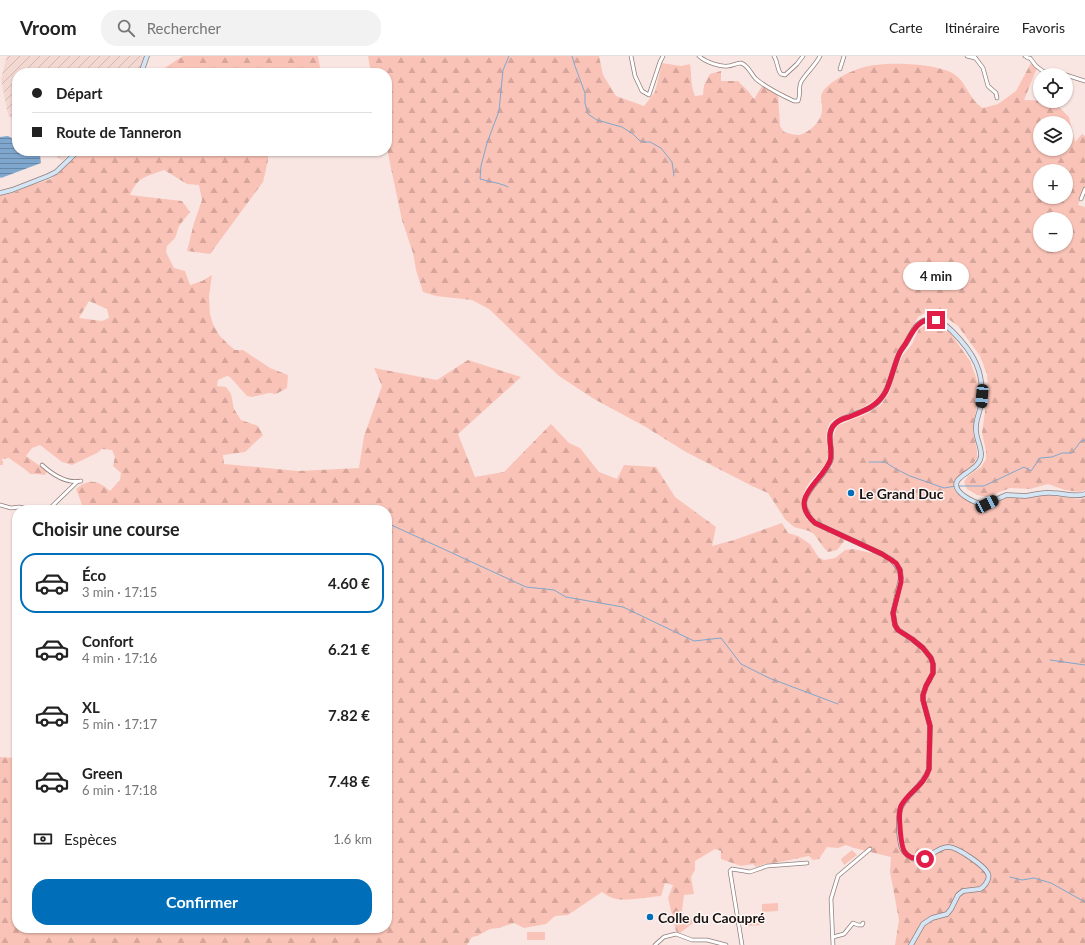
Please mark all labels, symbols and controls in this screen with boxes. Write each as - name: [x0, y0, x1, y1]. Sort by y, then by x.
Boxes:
- search box: [101, 10, 381, 46]
- text: Vroom: [20, 16, 77, 39]
- icon: search: [115, 17, 137, 39]
- text: Rechercher: [147, 19, 221, 37]
- text: Carte: [889, 19, 923, 36]
- text: Itinéraire: [945, 19, 1000, 36]
- text: Favoris: [1022, 19, 1065, 36]
- map controls: [1033, 68, 1073, 252]
- button: locate: [1033, 68, 1073, 108]
- text: Départ: [56, 84, 103, 102]
- button: layers: [1033, 116, 1073, 156]
- text: Route de Tanneron: [56, 123, 181, 141]
- button: +: [1033, 164, 1073, 204]
- button: −: [1033, 212, 1073, 252]
- callout: 4 min: [903, 262, 969, 290]
- text: 4 min: [920, 268, 952, 284]
- route end: [927, 311, 945, 329]
- car: [975, 384, 989, 408]
- place label: Le Grand Duc: [859, 485, 944, 502]
- marker: Le Grand Duc: [846, 488, 856, 498]
- car: [974, 493, 1000, 515]
- text: Choisir une course: [32, 518, 180, 540]
- icon: car: [34, 565, 70, 601]
- text: Éco: [82, 566, 106, 584]
- text: 4.60 €: [328, 574, 370, 592]
- text: 3 min · 17:15: [82, 584, 157, 600]
- icon: car: [34, 631, 70, 667]
- text: Confort: [82, 632, 134, 650]
- text: 6.21 €: [328, 640, 370, 658]
- text: 4 min · 17:16: [82, 650, 157, 666]
- icon: car: [34, 697, 70, 733]
- text: XL: [82, 698, 100, 716]
- text: 7.82 €: [328, 706, 370, 724]
- text: 5 min · 17:17: [82, 716, 157, 732]
- icon: car: [34, 763, 70, 799]
- text: Green: [82, 764, 123, 782]
- text: 7.48 €: [328, 772, 370, 790]
- text: 6 min · 17:18: [82, 782, 157, 798]
- icon: cash: [32, 828, 54, 850]
- text: Espèces: [64, 830, 117, 848]
- text: 1.6 km: [333, 831, 372, 847]
- route start: [916, 850, 934, 868]
- button: Confirmer: [32, 879, 372, 925]
- place label: Colle du Caoupré: [658, 909, 766, 926]
- marker: Colle du Caoupré: [645, 912, 655, 922]

